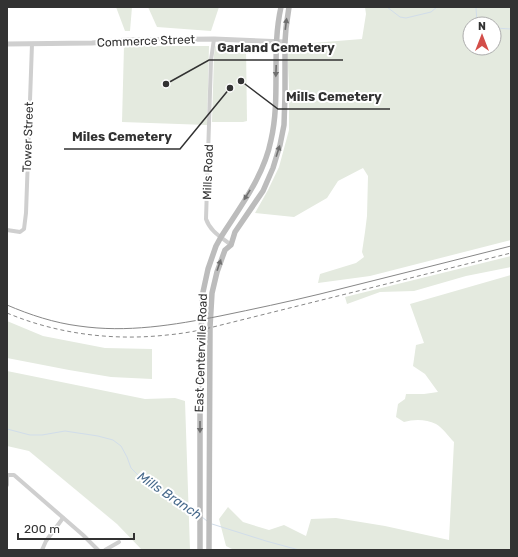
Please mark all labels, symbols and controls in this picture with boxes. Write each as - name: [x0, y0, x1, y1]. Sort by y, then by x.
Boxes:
- north arrow: [462, 16, 502, 56]
- one-way arrow: [283, 18, 289, 31]
- text: N: [478, 20, 486, 33]
- street label: Commerce Street: [97, 32, 196, 50]
- callout: Garland Cemetery: [209, 35, 343, 60]
- text: Garland Cemetery: [217, 40, 335, 55]
- one-way arrow: [273, 65, 279, 78]
- callout: Mills Cemetery: [278, 84, 390, 109]
- text: Mills Cemetery: [286, 89, 382, 104]
- street label: Tower Street: [20, 101, 36, 173]
- callout: Miles Cemetery: [64, 124, 180, 149]
- text: Miles Cemetery: [72, 129, 172, 144]
- street label: Mills Road: [200, 144, 216, 200]
- one-way arrow: [275, 145, 281, 157]
- one-way arrow: [243, 190, 251, 201]
- one-way arrow: [217, 259, 223, 271]
- street label: East Centerville Road: [192, 293, 210, 413]
- one-way arrow: [197, 421, 203, 434]
- water label: Mills Branch: [135, 469, 205, 522]
- scale bar: [18, 515, 134, 541]
- text: 200 m: [24, 522, 60, 536]

